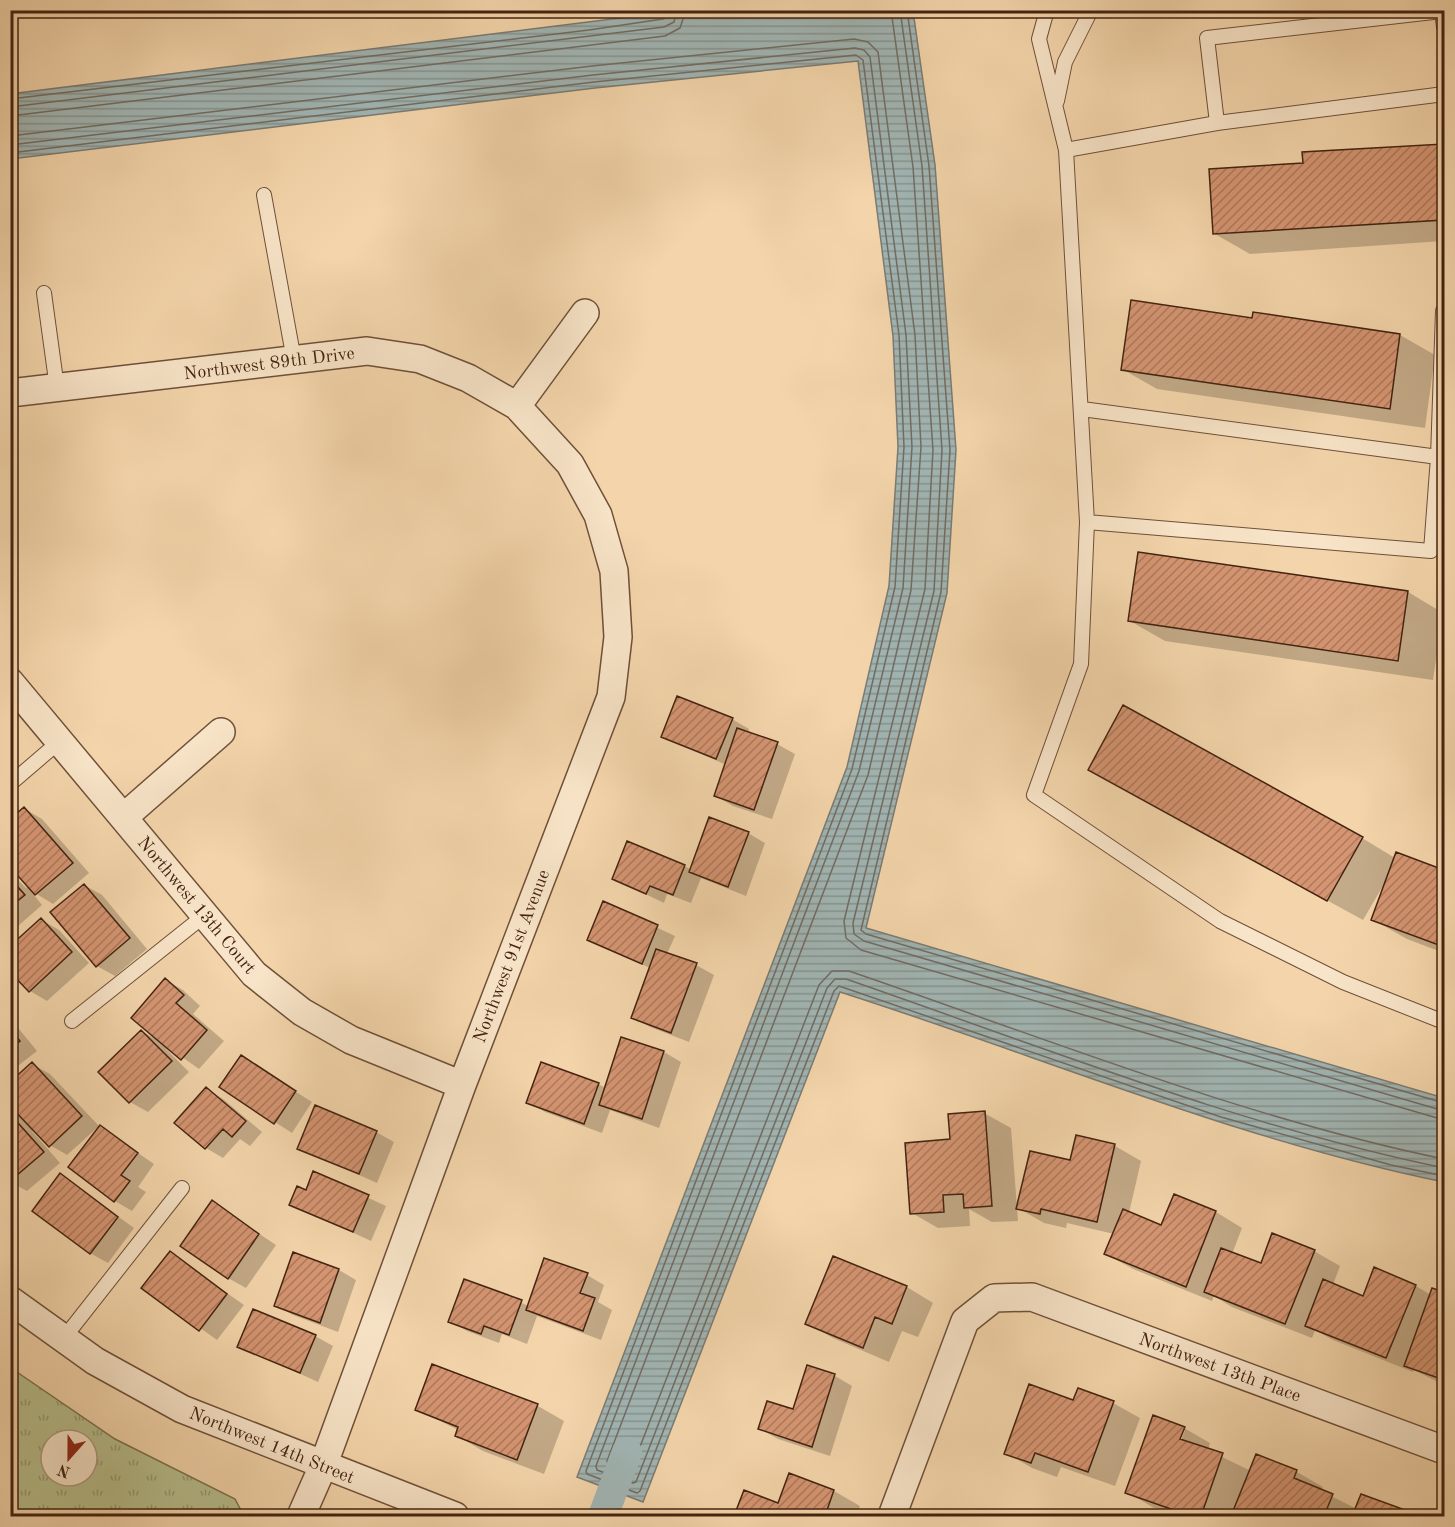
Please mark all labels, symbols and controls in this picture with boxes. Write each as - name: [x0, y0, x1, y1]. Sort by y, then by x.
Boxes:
- street label: Northwest 89th Drive: [183, 345, 356, 383]
- street label: Northwest 13th Court: [134, 834, 259, 978]
- street label: Northwest 91st Avenue: [471, 867, 553, 1045]
- street label: Northwest 13th Place: [1136, 1330, 1303, 1406]
- street label: Northwest 14th Street: [186, 1405, 357, 1487]
- north arrow: [39, 1428, 99, 1488]
- text: N: [55, 1460, 73, 1480]

